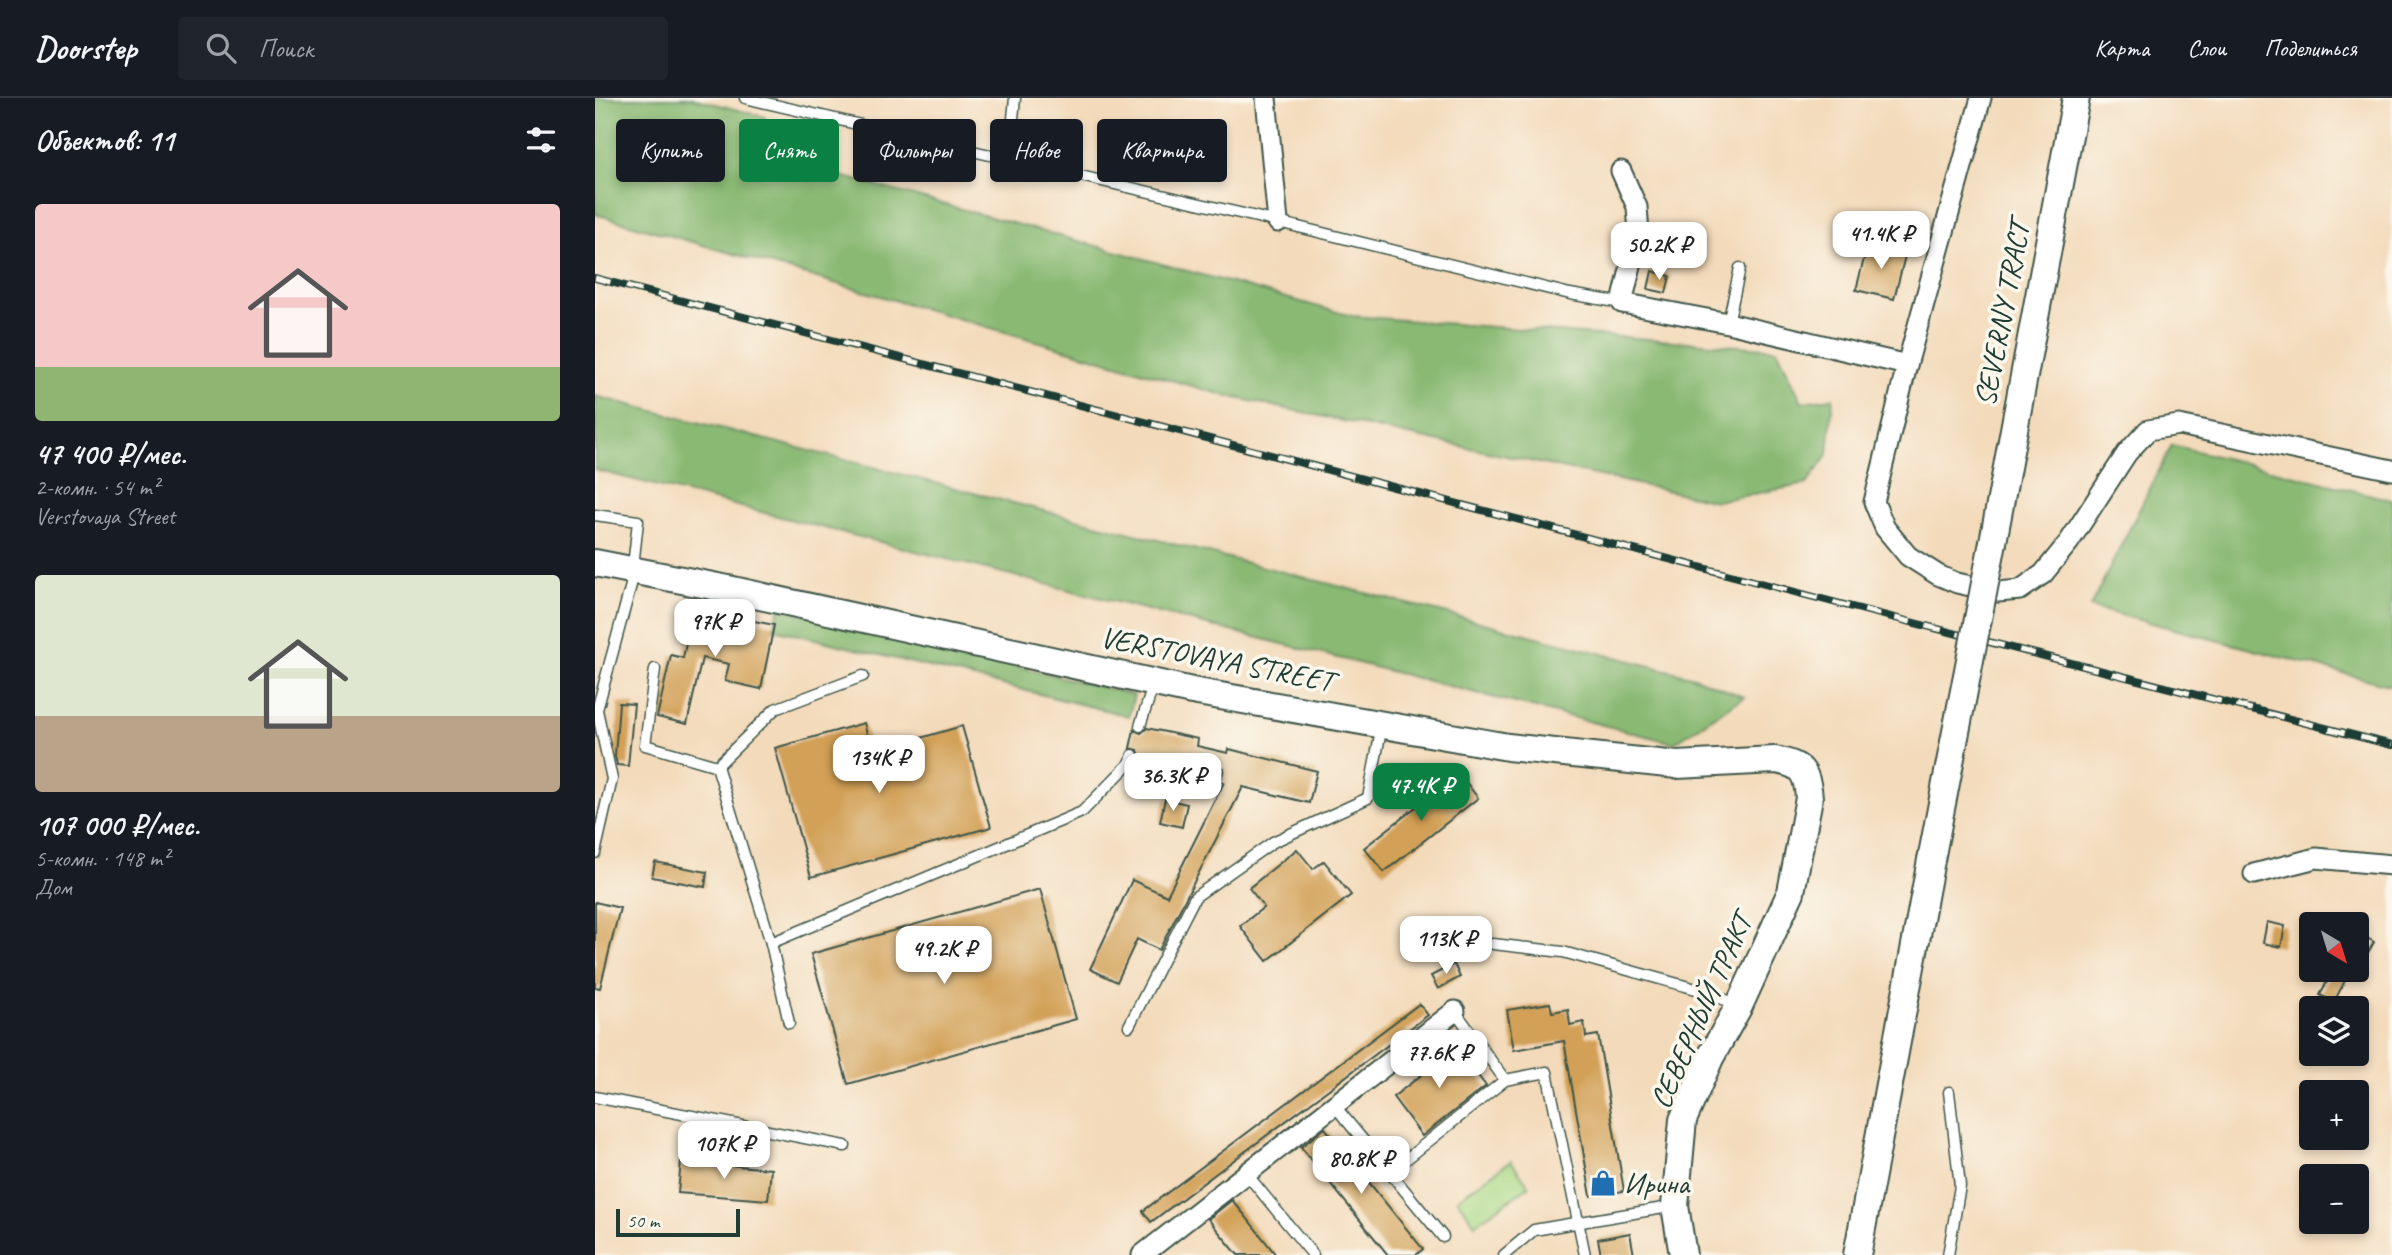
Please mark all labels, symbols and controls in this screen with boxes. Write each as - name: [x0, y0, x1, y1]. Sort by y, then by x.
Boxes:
- search box: [178, 17, 668, 80]
- text: Doorstep: [35, 27, 136, 69]
- icon: search: [202, 29, 240, 67]
- text: Поиск: [258, 32, 313, 65]
- text: Карта: [2095, 33, 2149, 63]
- text: Слои: [2187, 33, 2226, 63]
- text: Поделиться: [2264, 33, 2357, 63]
- chip: Купить: [616, 119, 725, 182]
- chip: Снять: [739, 119, 839, 182]
- chip: Фильтры: [853, 119, 976, 182]
- chip: Новое: [990, 119, 1083, 182]
- chip: Квартира: [1097, 119, 1227, 182]
- text: Объектов: 11: [35, 121, 174, 159]
- icon: filters: [522, 121, 560, 159]
- pin: 41.4K ₽: [1816, 212, 1946, 271]
- street label: SEVERNY TRACT: [1966, 212, 2040, 409]
- text: 41.4K ₽: [1849, 219, 1913, 248]
- pin: 50.2K ₽: [1594, 222, 1724, 282]
- text: 50.2K ₽: [1627, 230, 1691, 259]
- icon: home: [235, 250, 361, 376]
- text: 47 400 ₽/мес.: [35, 435, 186, 473]
- text: 2-комн. · 54 m²: [35, 473, 159, 502]
- text: Verstovaya Street: [35, 502, 175, 531]
- pin: 97K ₽: [666, 600, 764, 659]
- text: 97K ₽: [690, 607, 740, 636]
- street label: VERSTOVAYA STREET: [1097, 618, 1343, 701]
- icon: home: [235, 621, 361, 747]
- pin: 134K ₽: [822, 736, 936, 795]
- text: 134K ₽: [849, 743, 909, 772]
- pin: 36.3K ₽: [1108, 754, 1238, 813]
- text: 36.3K ₽: [1140, 761, 1206, 790]
- pin: 47.4K ₽: [1356, 764, 1486, 823]
- text: 47.4K ₽: [1389, 771, 1453, 800]
- text: 107 000 ₽/мес.: [35, 806, 199, 844]
- text: 5-комн. · 148 m²: [35, 844, 169, 873]
- text: Дом: [35, 873, 72, 902]
- street label: СЕВЕРНЫЙ ТРАКТ: [1641, 902, 1763, 1114]
- north arrow: [2299, 912, 2369, 982]
- map controls: [2299, 912, 2369, 1234]
- pin: 113K ₽: [1389, 916, 1503, 976]
- text: 113K ₽: [1416, 924, 1476, 953]
- pin: 49.2K ₽: [879, 926, 1009, 986]
- text: 49.2K ₽: [912, 934, 976, 963]
- button: layers: [2299, 996, 2369, 1066]
- pin: 77.6K ₽: [1374, 1030, 1504, 1090]
- text: 77.6K ₽: [1406, 1038, 1472, 1067]
- button: +: [2299, 1080, 2369, 1150]
- pin: 107K ₽: [667, 1122, 781, 1181]
- text: 107K ₽: [694, 1129, 754, 1158]
- pin: 80.8K ₽: [1296, 1136, 1426, 1196]
- text: 80.8K ₽: [1329, 1144, 1393, 1173]
- place label: Ирина: [1624, 1164, 1691, 1202]
- button: −: [2299, 1164, 2369, 1234]
- shop icon: Ирина: [1588, 1168, 1618, 1198]
- scale bar: [616, 1206, 740, 1238]
- text: 50 m: [627, 1209, 659, 1233]

